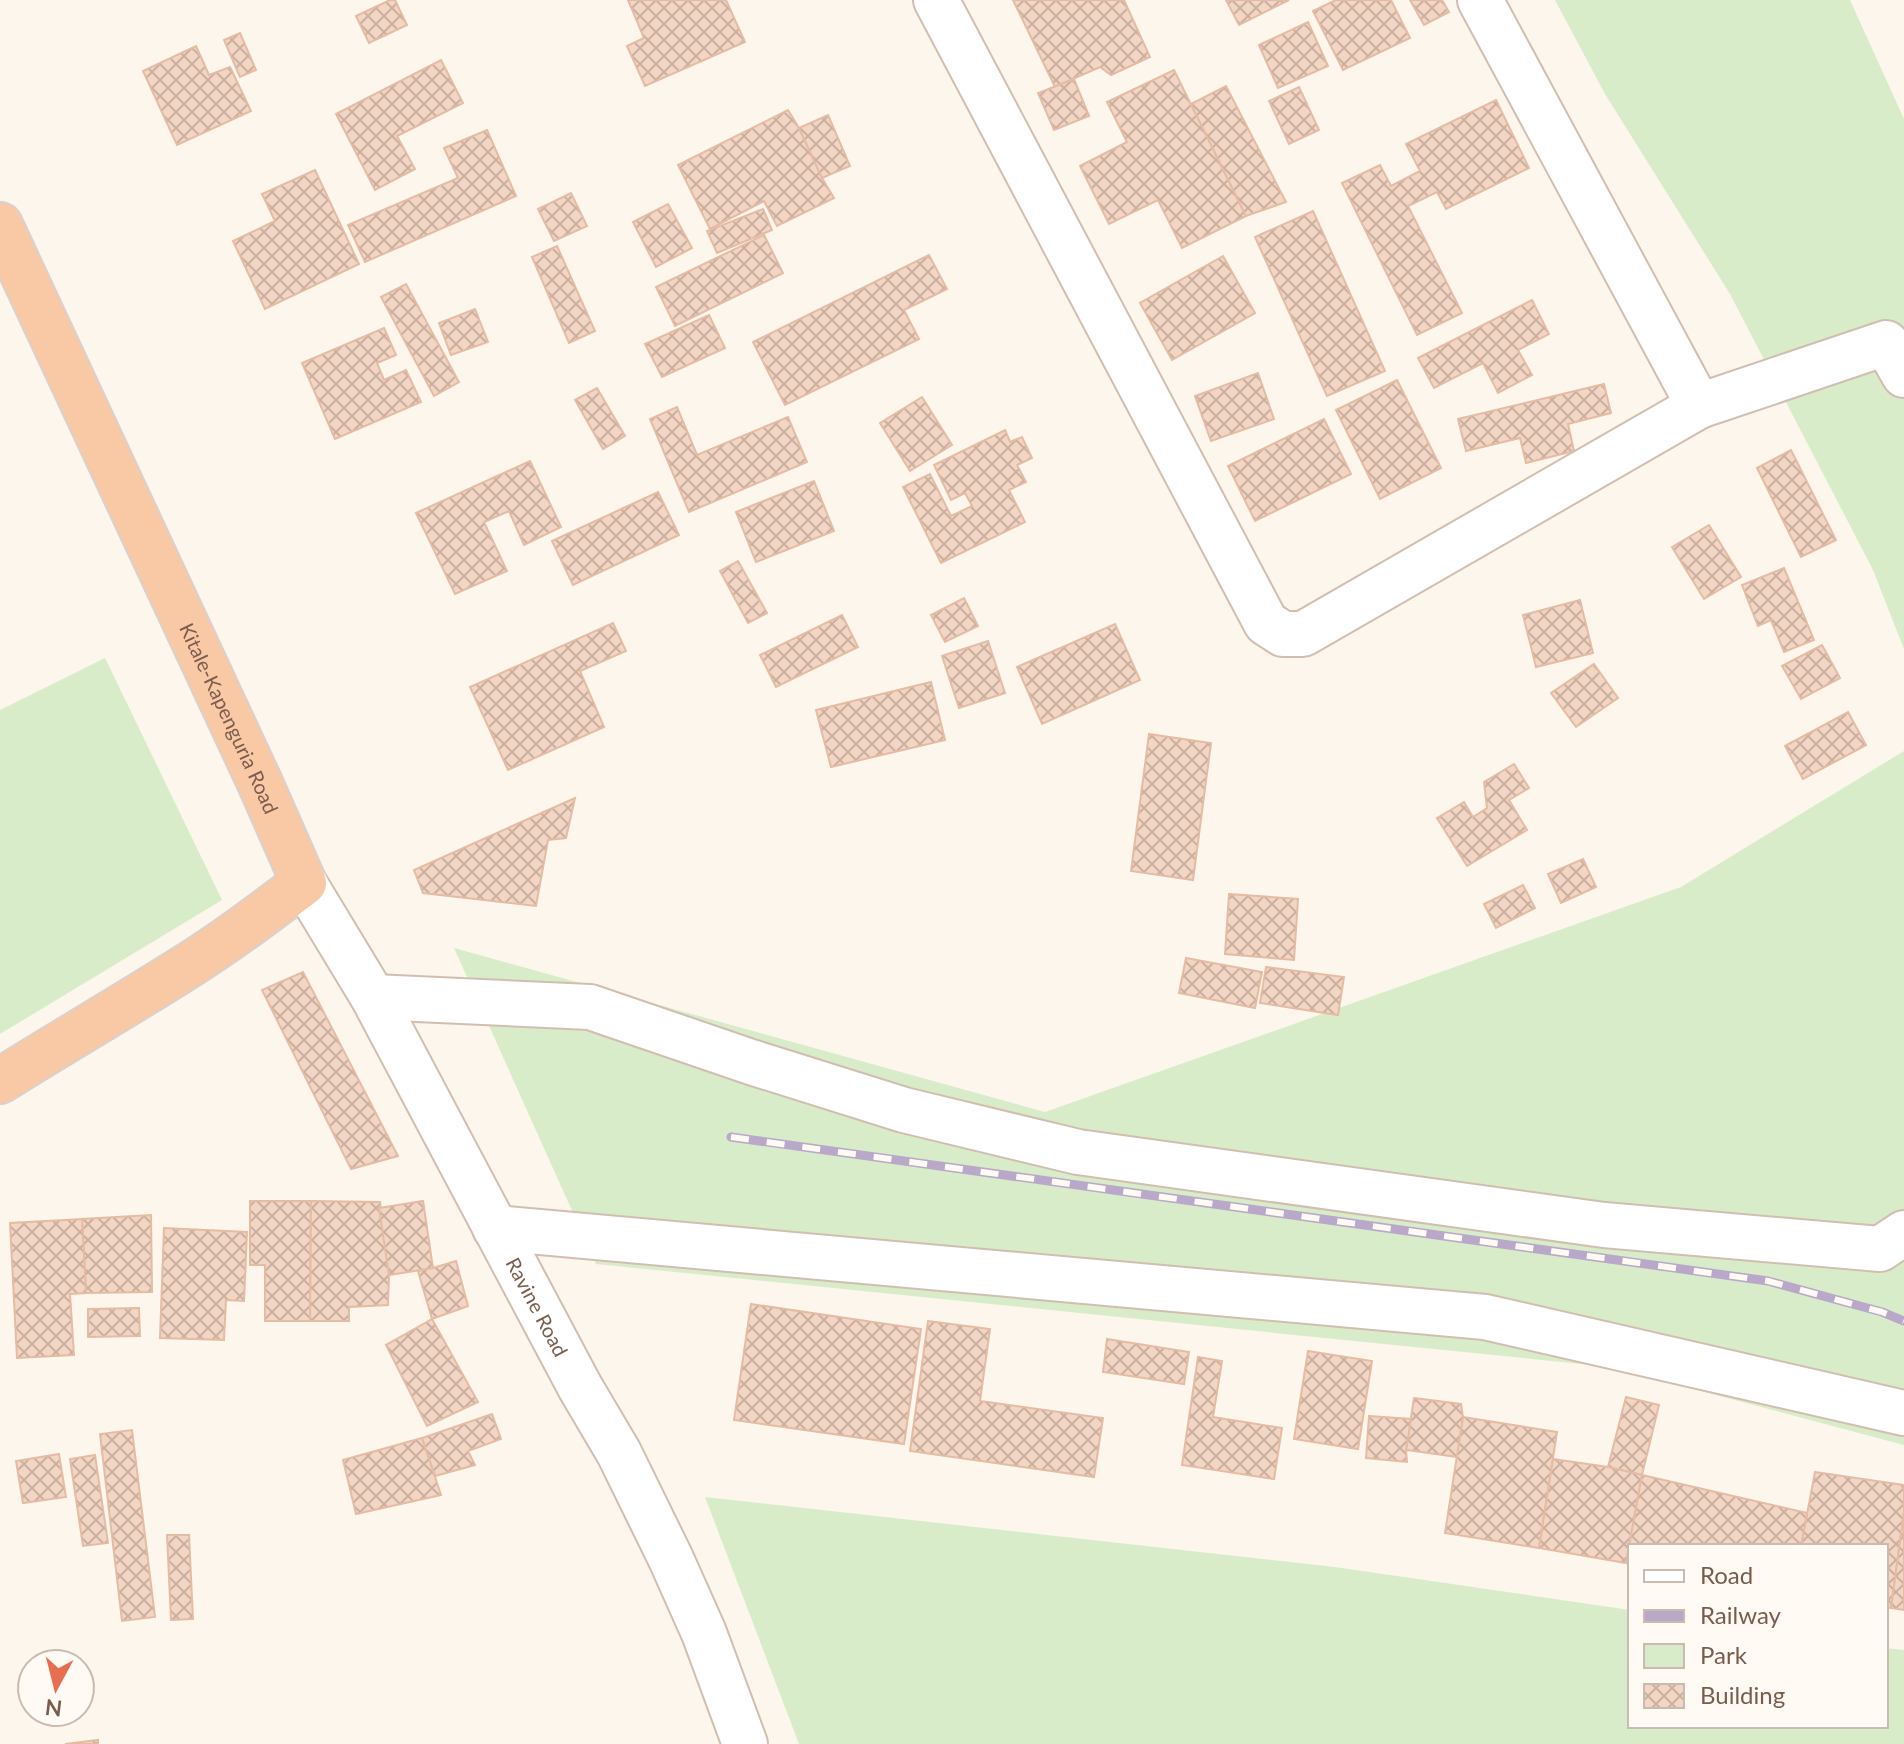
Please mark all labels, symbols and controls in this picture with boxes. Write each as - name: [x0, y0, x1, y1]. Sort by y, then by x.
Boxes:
- street label: Kitale-Kapenguria Road: [175, 619, 284, 817]
- street label: Ravine Road: [501, 1253, 573, 1360]
- legend: [1628, 1544, 1888, 1728]
- text: Road: [1700, 1560, 1753, 1589]
- text: Railway: [1700, 1600, 1782, 1629]
- text: Park: [1700, 1640, 1748, 1669]
- north arrow: [16, 1648, 96, 1728]
- text: Building: [1700, 1680, 1785, 1709]
- text: N: [43, 1694, 64, 1723]

